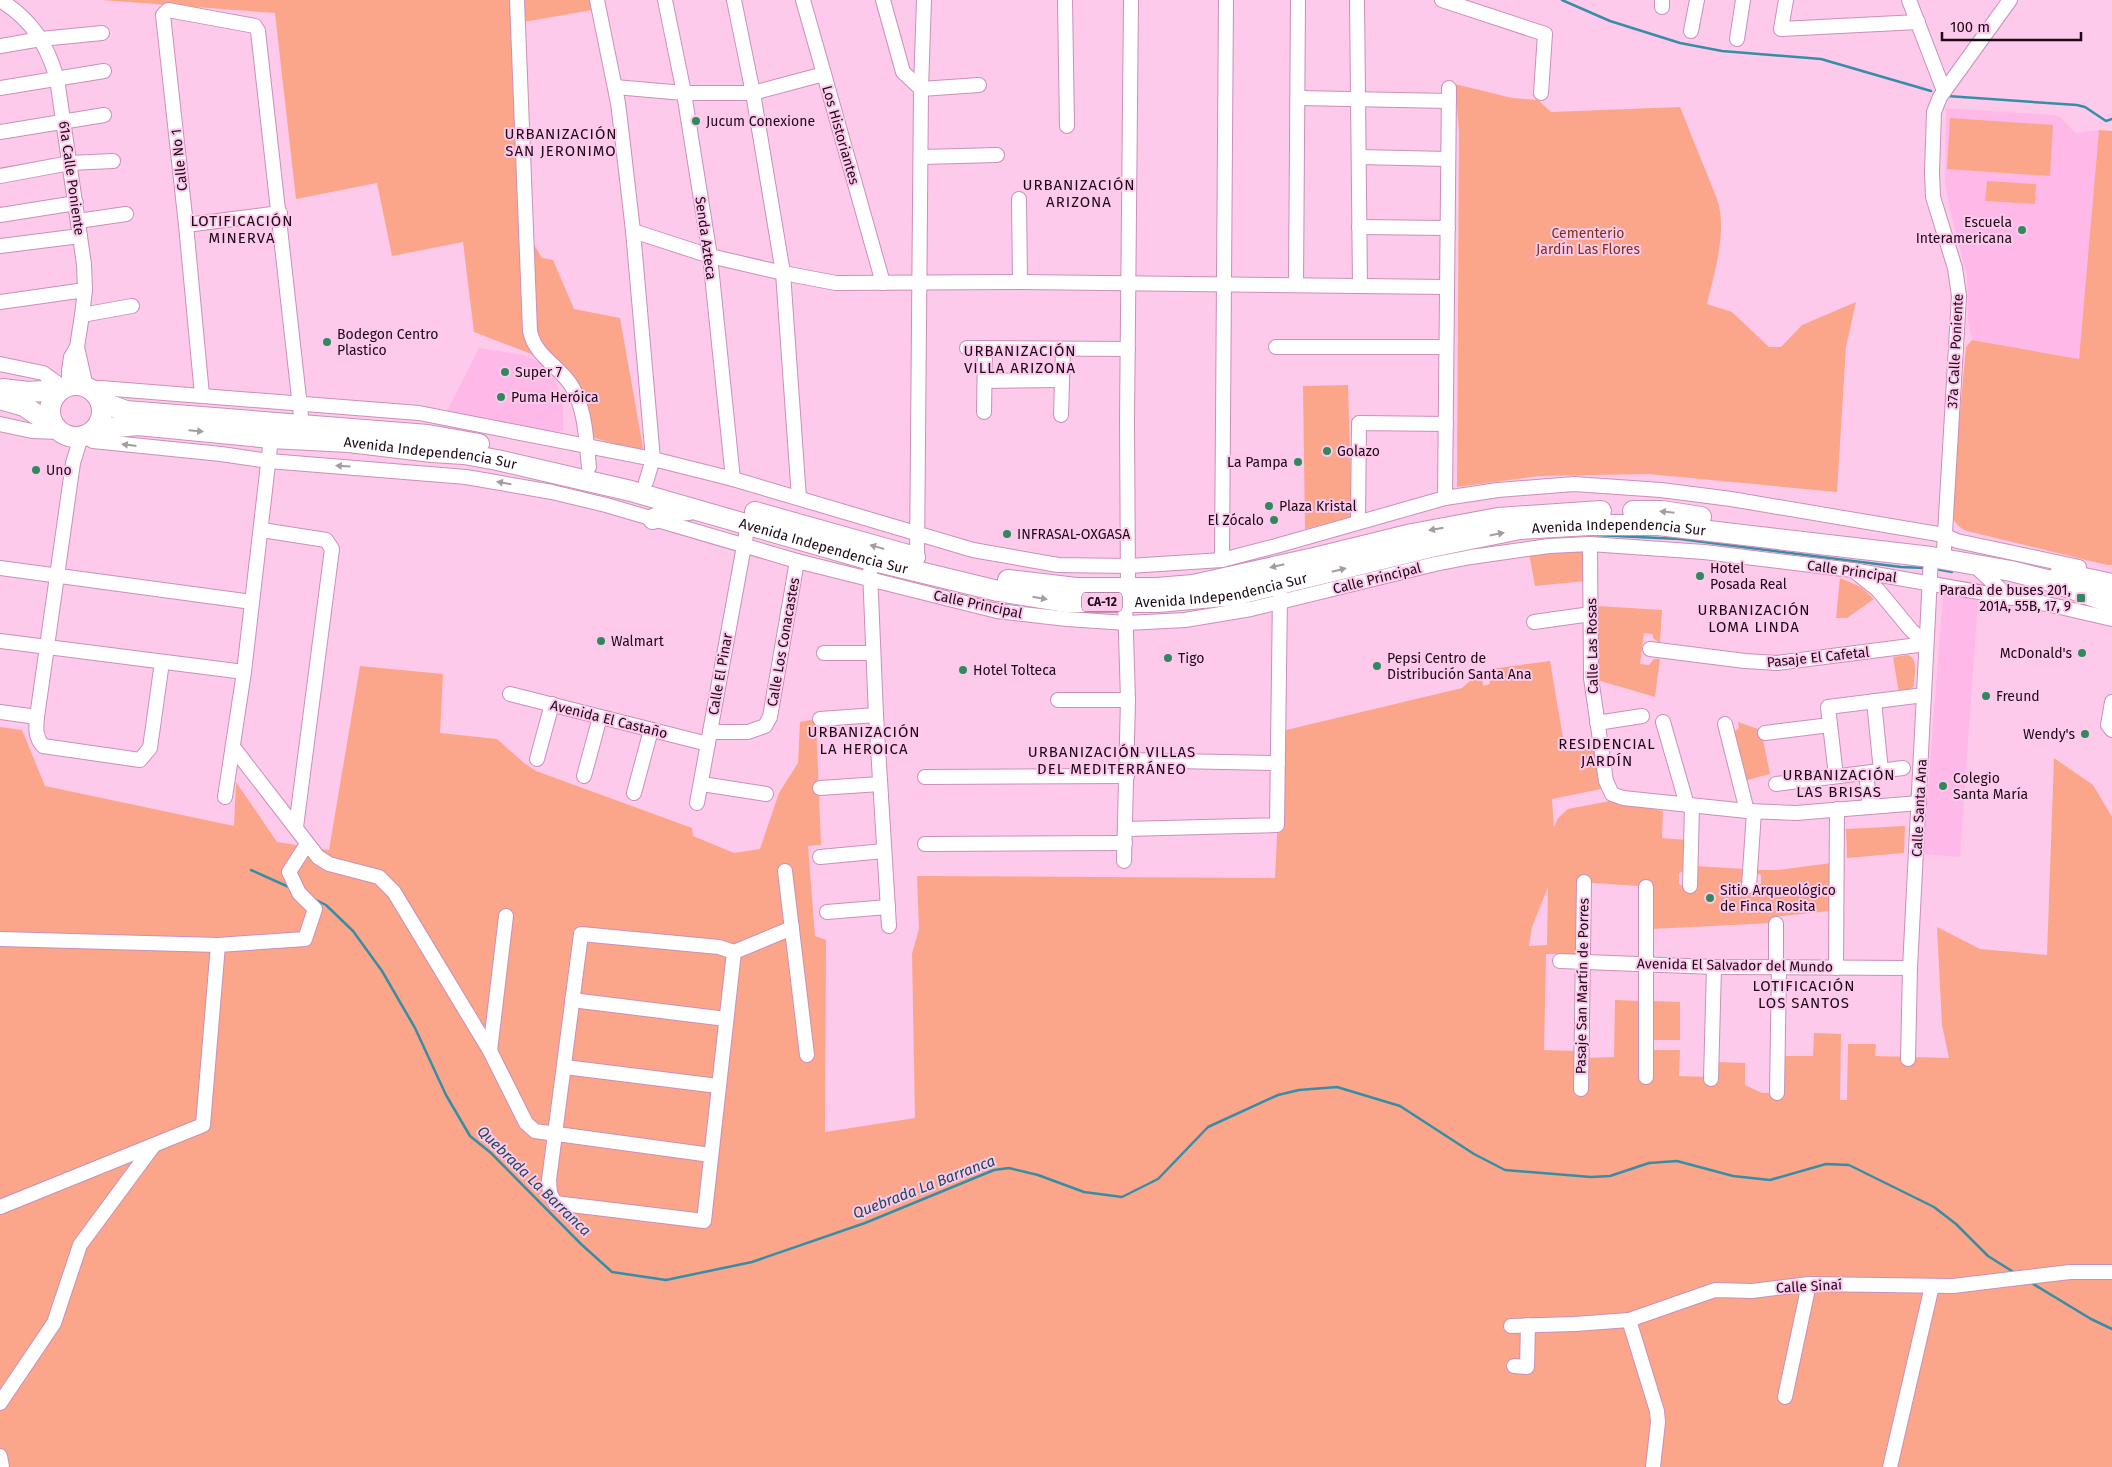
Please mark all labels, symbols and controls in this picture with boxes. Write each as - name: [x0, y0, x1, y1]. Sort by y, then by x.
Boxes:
- scale bar: [1942, 10, 2081, 42]
- text: 100 m: [1950, 18, 1990, 36]
- street label: Los Historiantes: [818, 84, 863, 187]
- place label: Jucum Conexione: [706, 113, 815, 130]
- marker: Jucum Conexione: [690, 115, 702, 127]
- street label: 61a Calle Poniente: [55, 120, 88, 236]
- district label: URBANIZACIÓN SAN JERONIMO: [504, 125, 618, 160]
- street label: Calle No 1: [168, 128, 191, 192]
- district label: URBANIZACIÓN ARIZONA: [1022, 176, 1136, 211]
- street label: Senda Azteca: [691, 195, 720, 281]
- district label: LOTIFICACIÓN MINERVA: [191, 212, 293, 247]
- place label: Escuela Interamericana: [1916, 214, 2012, 247]
- marker: Escuela Interamericana: [2016, 224, 2028, 236]
- park label: Cementerio Jardín Las Flores: [1536, 225, 1640, 258]
- street label: 37a Calle Poniente: [1944, 293, 1967, 409]
- place label: Bodegon Centro Plastico: [337, 326, 438, 359]
- marker: Bodegon Centro Plastico: [321, 336, 333, 348]
- district label: URBANIZACIÓN VILLA ARIZONA: [963, 342, 1077, 377]
- place label: Super 7: [515, 364, 562, 381]
- marker: Super 7: [499, 366, 511, 378]
- place label: Puma Heróica: [511, 389, 599, 406]
- marker: Puma Heróica: [495, 391, 507, 403]
- one-way arrow: [189, 427, 205, 435]
- street label: Avenida Independencia Sur: [343, 434, 519, 473]
- one-way arrow: [121, 441, 137, 449]
- place label: Golazo: [1337, 443, 1380, 460]
- marker: Golazo: [1321, 445, 1333, 457]
- place label: La Pampa: [1227, 454, 1288, 471]
- marker: La Pampa: [1292, 456, 1304, 468]
- place label: Uno: [46, 462, 72, 479]
- one-way arrow: [335, 462, 351, 470]
- marker: Uno: [30, 464, 42, 476]
- one-way arrow: [496, 479, 512, 487]
- place label: Plaza Kristal: [1279, 498, 1357, 515]
- marker: Plaza Kristal: [1263, 500, 1275, 512]
- one-way arrow: [1658, 508, 1674, 516]
- place label: El Zócalo: [1207, 512, 1264, 529]
- marker: El Zócalo: [1268, 514, 1280, 526]
- street label: Avenida Independencia Sur: [737, 515, 910, 578]
- street label: Avenida Independencia Sur: [1531, 517, 1707, 540]
- place label: INFRASAL-OXGASA: [1017, 526, 1130, 543]
- one-way arrow: [1427, 526, 1443, 534]
- marker: INFRASAL-OXGASA: [1001, 528, 1013, 540]
- one-way arrow: [1489, 530, 1505, 538]
- one-way arrow: [869, 542, 884, 550]
- street label: Calle Principal: [1806, 557, 1898, 586]
- street label: Calle Principal: [1331, 559, 1423, 598]
- place label: Hotel Posada Real: [1710, 560, 1787, 593]
- one-way arrow: [1270, 562, 1285, 570]
- one-way arrow: [1331, 566, 1346, 574]
- street label: Avenida Independencia Sur: [1135, 570, 1309, 611]
- marker: Hotel Posada Real: [1694, 570, 1706, 582]
- street label: Calle Los Conacastes: [764, 576, 803, 708]
- place label: Parada de buses 201, 201A, 55B, 17, 9: [1939, 582, 2071, 615]
- street label: Calle Principal: [932, 587, 1024, 622]
- road number: CA-12: [1082, 592, 1122, 612]
- marker: Parada de buses 201, 201A, 55B, 17, 9: [2075, 592, 2087, 604]
- one-way arrow: [1032, 595, 1048, 603]
- street label: Calle Las Rosas: [1583, 597, 1602, 694]
- district label: URBANIZACIÓN LOMA LINDA: [1697, 601, 1811, 636]
- street label: Calle El Pinar: [705, 631, 736, 717]
- place label: Walmart: [611, 633, 665, 650]
- marker: Walmart: [595, 635, 607, 647]
- street label: Pasaje El Cafetal: [1766, 644, 1870, 671]
- place label: McDonald's: [2000, 645, 2072, 662]
- marker: McDonald's: [2076, 647, 2088, 659]
- place label: Tigo: [1178, 650, 1204, 667]
- place label: Pepsi Centro de Distribución Santa Ana: [1387, 650, 1532, 683]
- marker: Tigo: [1162, 652, 1174, 664]
- marker: Pepsi Centro de Distribución Santa Ana: [1371, 660, 1383, 672]
- place label: Hotel Tolteca: [973, 662, 1056, 679]
- marker: Hotel Tolteca: [957, 664, 969, 676]
- place label: Freund: [1996, 688, 2040, 705]
- marker: Freund: [1980, 690, 1992, 702]
- street label: Avenida El Castaño: [548, 697, 669, 742]
- district label: URBANIZACIÓN LA HEROICA: [807, 723, 921, 758]
- place label: Wendy's: [2023, 726, 2075, 743]
- marker: Wendy's: [2079, 728, 2091, 740]
- district label: RESIDENCIAL JARDÍN: [1558, 735, 1656, 770]
- district label: URBANIZACIÓN VILLAS DEL MEDITERRÁNEO: [1028, 743, 1196, 778]
- street label: Calle Santa Ana: [1908, 759, 1931, 858]
- district label: URBANIZACIÓN LAS BRISAS: [1782, 766, 1896, 801]
- place label: Colegio Santa María: [1953, 770, 2028, 803]
- marker: Colegio Santa María: [1937, 780, 1949, 792]
- place label: Sitio Arqueológico de Finca Rosita: [1720, 882, 1836, 915]
- marker: Sitio Arqueológico de Finca Rosita: [1704, 892, 1716, 904]
- street label: Pasaje San Martín de Porres: [1572, 897, 1593, 1074]
- street label: Avenida El Salvador del Mundo: [1637, 955, 1833, 976]
- district label: LOTIFICACIÓN LOS SANTOS: [1753, 977, 1855, 1012]
- water label: Quebrada La Barranca: [473, 1122, 595, 1240]
- water label: Quebrada La Barranca: [850, 1152, 998, 1222]
- street label: Calle Sinaí: [1776, 1276, 1842, 1297]

